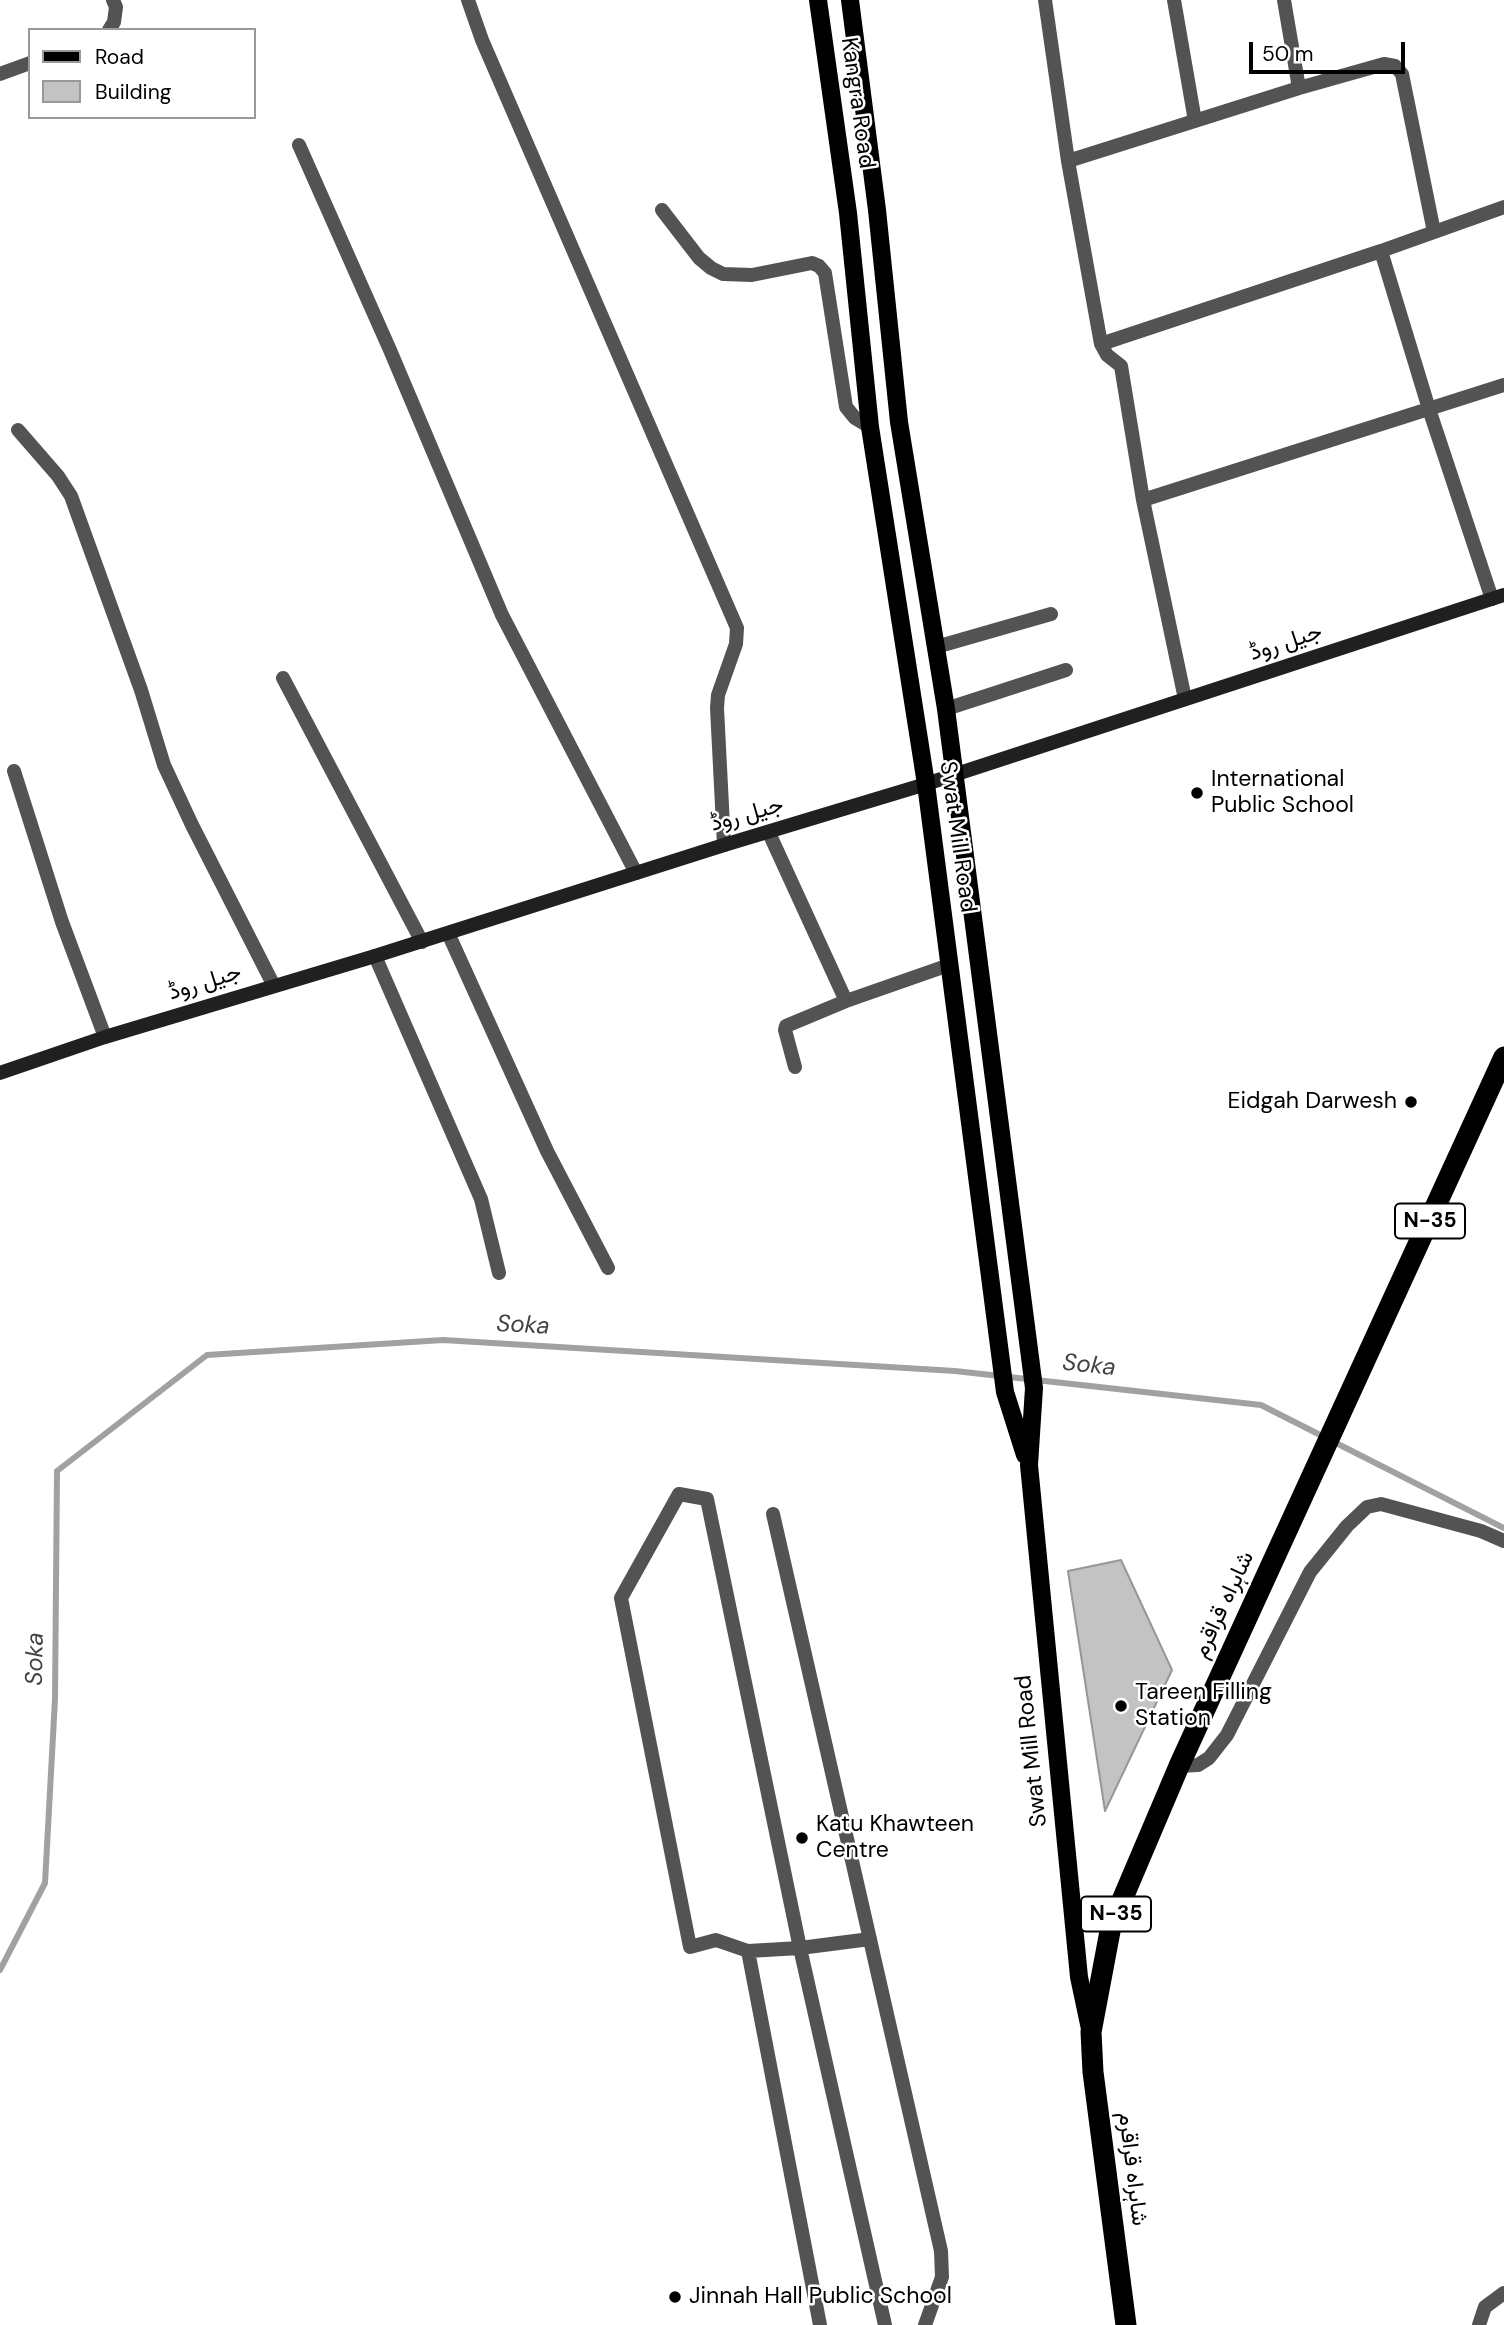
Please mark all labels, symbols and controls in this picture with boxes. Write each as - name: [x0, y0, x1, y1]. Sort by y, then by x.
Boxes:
- legend: [28, 28, 256, 119]
- scale bar: [1252, 28, 1408, 72]
- street label: Kangra Road: [834, 36, 880, 170]
- text: 50 m: [1262, 40, 1313, 68]
- text: Road: [95, 43, 144, 71]
- text: Building: [95, 78, 171, 106]
- street label: جیل روڈ: [1246, 618, 1326, 668]
- street label: Swat Mill Road: [933, 760, 981, 914]
- place label: International Public School: [1211, 766, 1354, 820]
- marker: International Public School: [1189, 785, 1205, 801]
- street label: جیل روڈ: [707, 791, 787, 839]
- street label: جیل روڈ: [165, 959, 245, 1007]
- place label: Eidgah Darwesh: [1228, 1088, 1397, 1116]
- marker: Eidgah Darwesh: [1403, 1094, 1419, 1110]
- road number: N-35: [1395, 1204, 1465, 1238]
- water label: Soka: [496, 1310, 550, 1342]
- water label: Soka: [1061, 1349, 1117, 1383]
- street label: شاہراہ قراقرم: [1187, 1547, 1261, 1663]
- water label: Soka: [21, 1632, 51, 1686]
- street label: Swat Mill Road: [1010, 1674, 1054, 1828]
- place label: Tareen Filling Station: [1135, 1679, 1272, 1733]
- marker: Tareen Filling Station: [1113, 1698, 1129, 1714]
- place label: Katu Khawteen Centre: [816, 1811, 974, 1865]
- marker: Katu Khawteen Centre: [794, 1830, 810, 1846]
- road number: N-35: [1081, 1896, 1151, 1932]
- street label: شاہراہ قراقرم: [1111, 2110, 1153, 2228]
- place label: Jinnah Hall Public School: [689, 2283, 952, 2311]
- marker: Jinnah Hall Public School: [667, 2289, 683, 2305]

